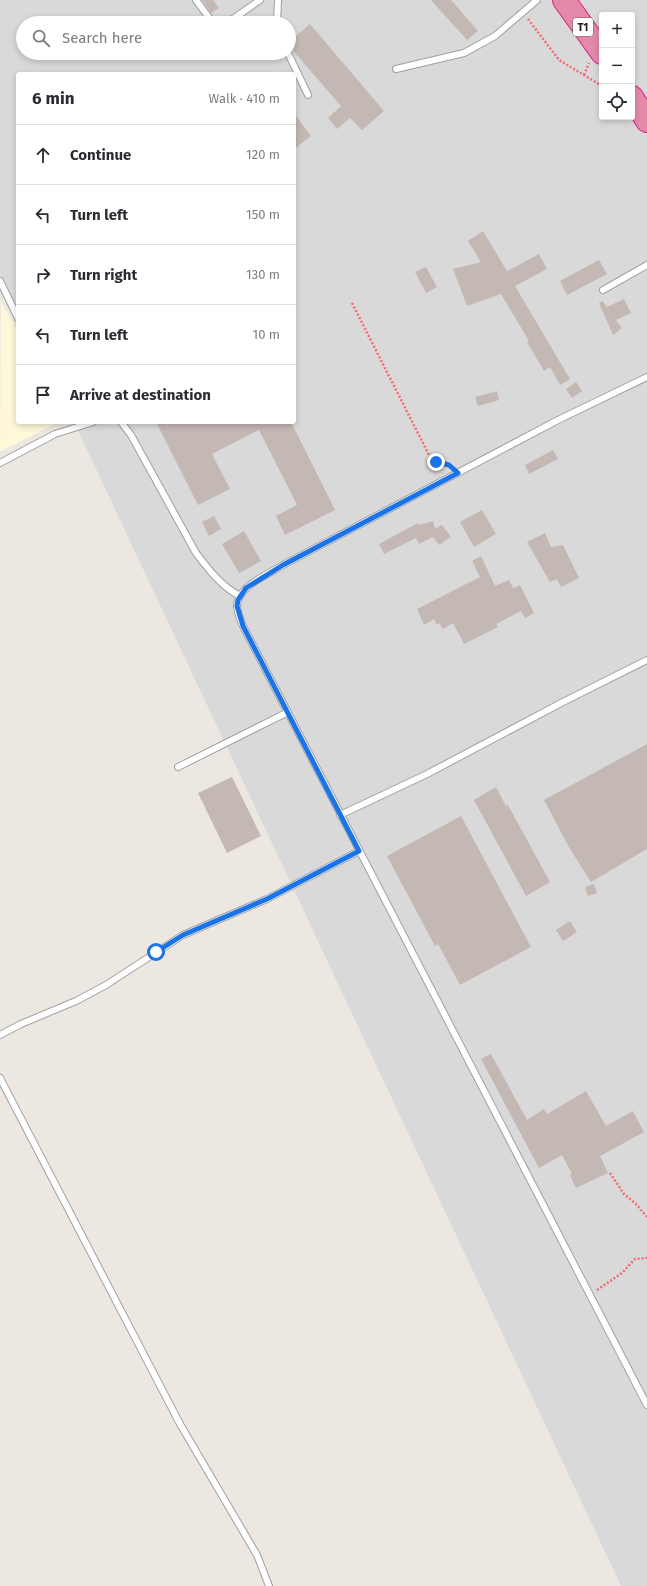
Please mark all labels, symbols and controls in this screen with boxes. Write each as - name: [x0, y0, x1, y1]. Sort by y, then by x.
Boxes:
- map controls: [599, 12, 635, 120]
- button: +: [599, 12, 635, 48]
- search box: [16, 16, 296, 60]
- road number: T1: [573, 18, 593, 36]
- icon: search: [30, 27, 52, 49]
- text: Search here: [62, 29, 142, 47]
- button: −: [599, 48, 635, 84]
- button: locate: [599, 84, 635, 120]
- text: 6 min: [32, 88, 75, 109]
- text: Walk · 410 m: [209, 91, 280, 106]
- icon: ahead: [32, 144, 54, 166]
- text: Continue: [70, 146, 131, 164]
- text: 120 m: [246, 147, 280, 162]
- icon: left: [32, 204, 54, 226]
- text: Turn left: [70, 206, 128, 224]
- text: 150 m: [246, 207, 280, 222]
- icon: right: [32, 264, 54, 286]
- text: Turn right: [70, 266, 137, 284]
- text: 130 m: [246, 267, 280, 282]
- icon: left: [32, 324, 54, 346]
- text: Turn left: [70, 326, 128, 344]
- text: 10 m: [253, 327, 280, 342]
- icon: arrive: [32, 384, 54, 406]
- text: Arrive at destination: [70, 386, 211, 404]
- route end: [427, 453, 445, 471]
- route start: [147, 943, 165, 961]

